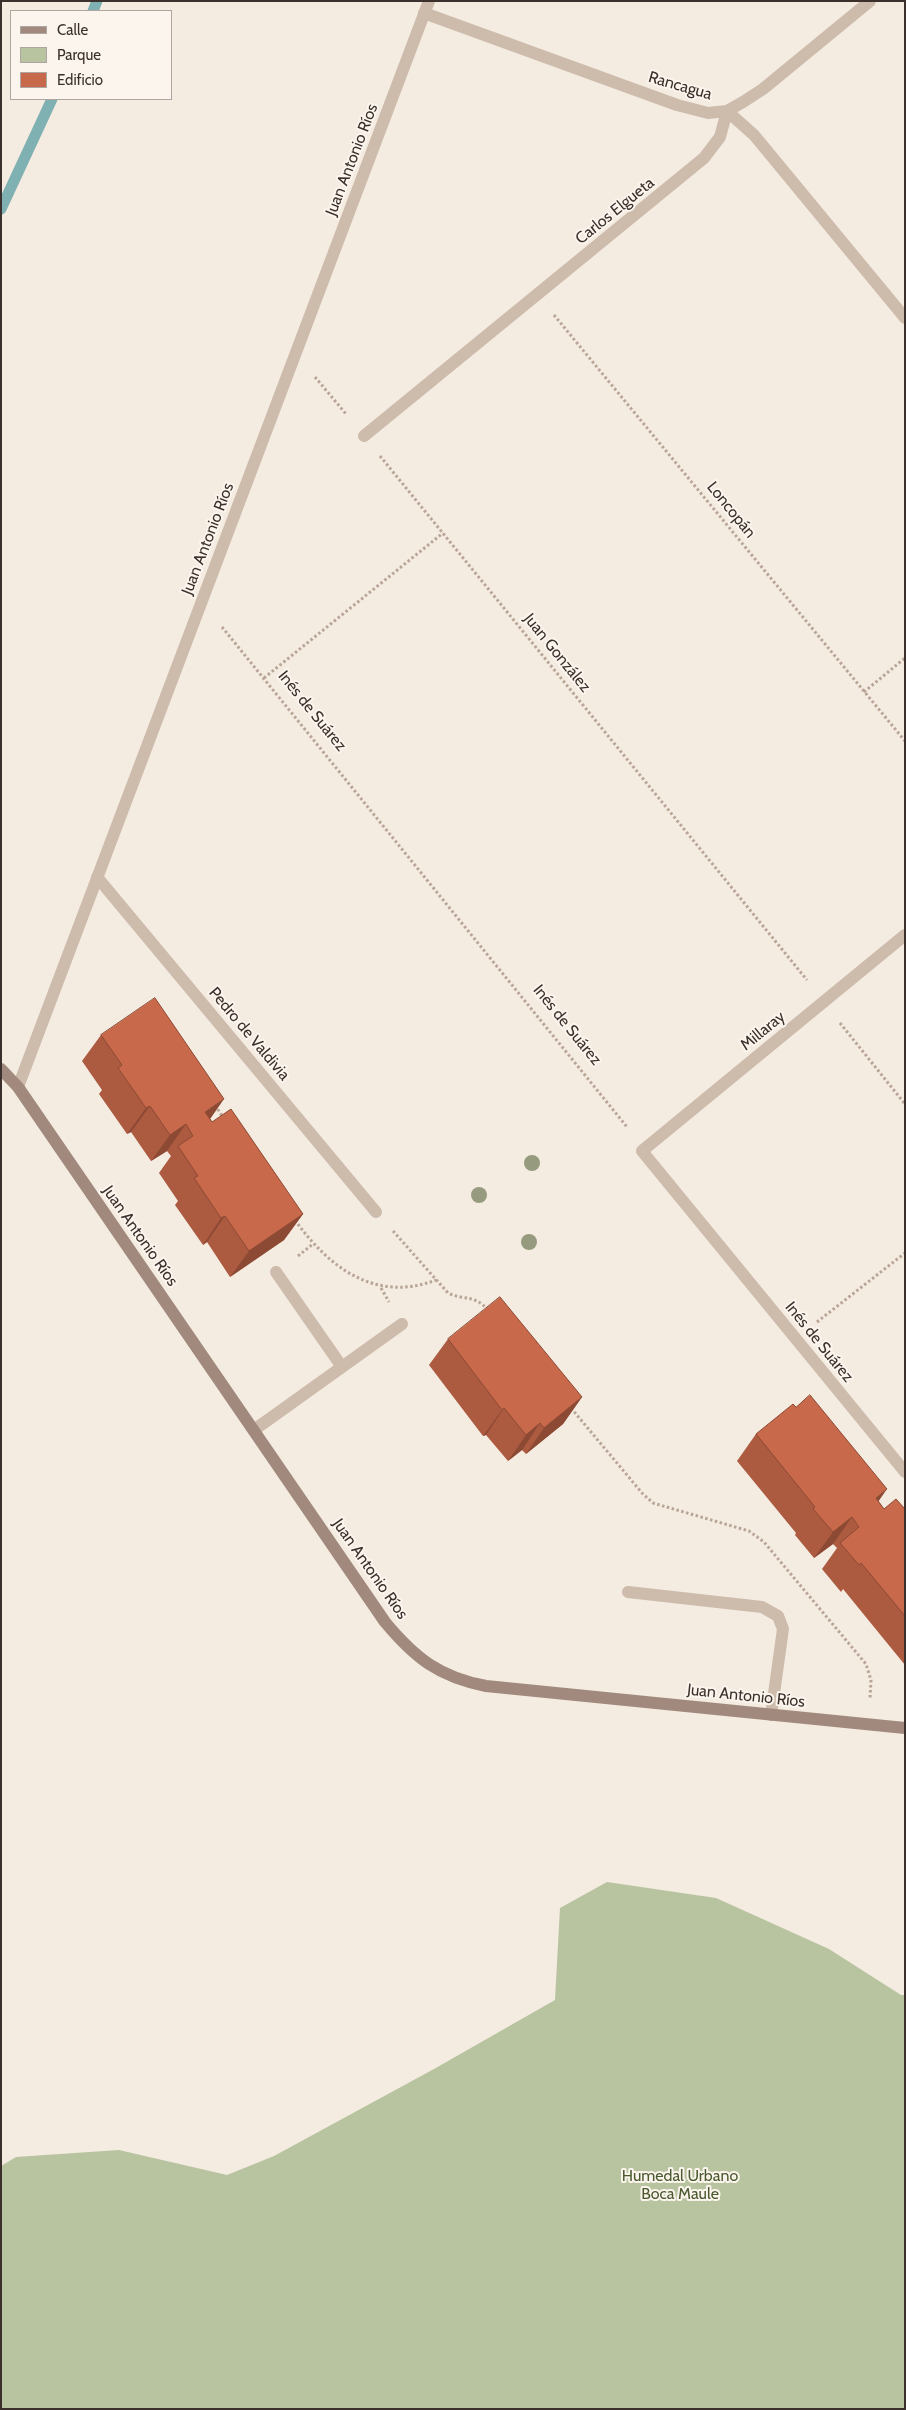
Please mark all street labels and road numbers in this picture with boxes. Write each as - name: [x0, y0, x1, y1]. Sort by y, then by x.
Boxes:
- street label: Rancagua: [646, 68, 714, 104]
- street label: Juan Antonio Ríos: [322, 101, 382, 219]
- street label: Carlos Elgueta: [572, 173, 658, 249]
- street label: Loncopán: [702, 478, 760, 542]
- street label: Juan Antonio Ríos: [178, 480, 238, 598]
- street label: Juan González: [519, 610, 595, 696]
- street label: Inés de Suárez: [274, 667, 350, 755]
- street label: Inés de Suárez: [529, 981, 605, 1069]
- street label: Pedro de Valdivia: [204, 984, 294, 1084]
- street label: Millaray: [737, 1007, 789, 1055]
- street label: Juan Antonio Ríos: [98, 1182, 182, 1290]
- street label: Inés de Suárez: [781, 1298, 857, 1386]
- street label: Juan Antonio Ríos: [328, 1515, 412, 1623]
- street label: Juan Antonio Ríos: [686, 1680, 806, 1712]

